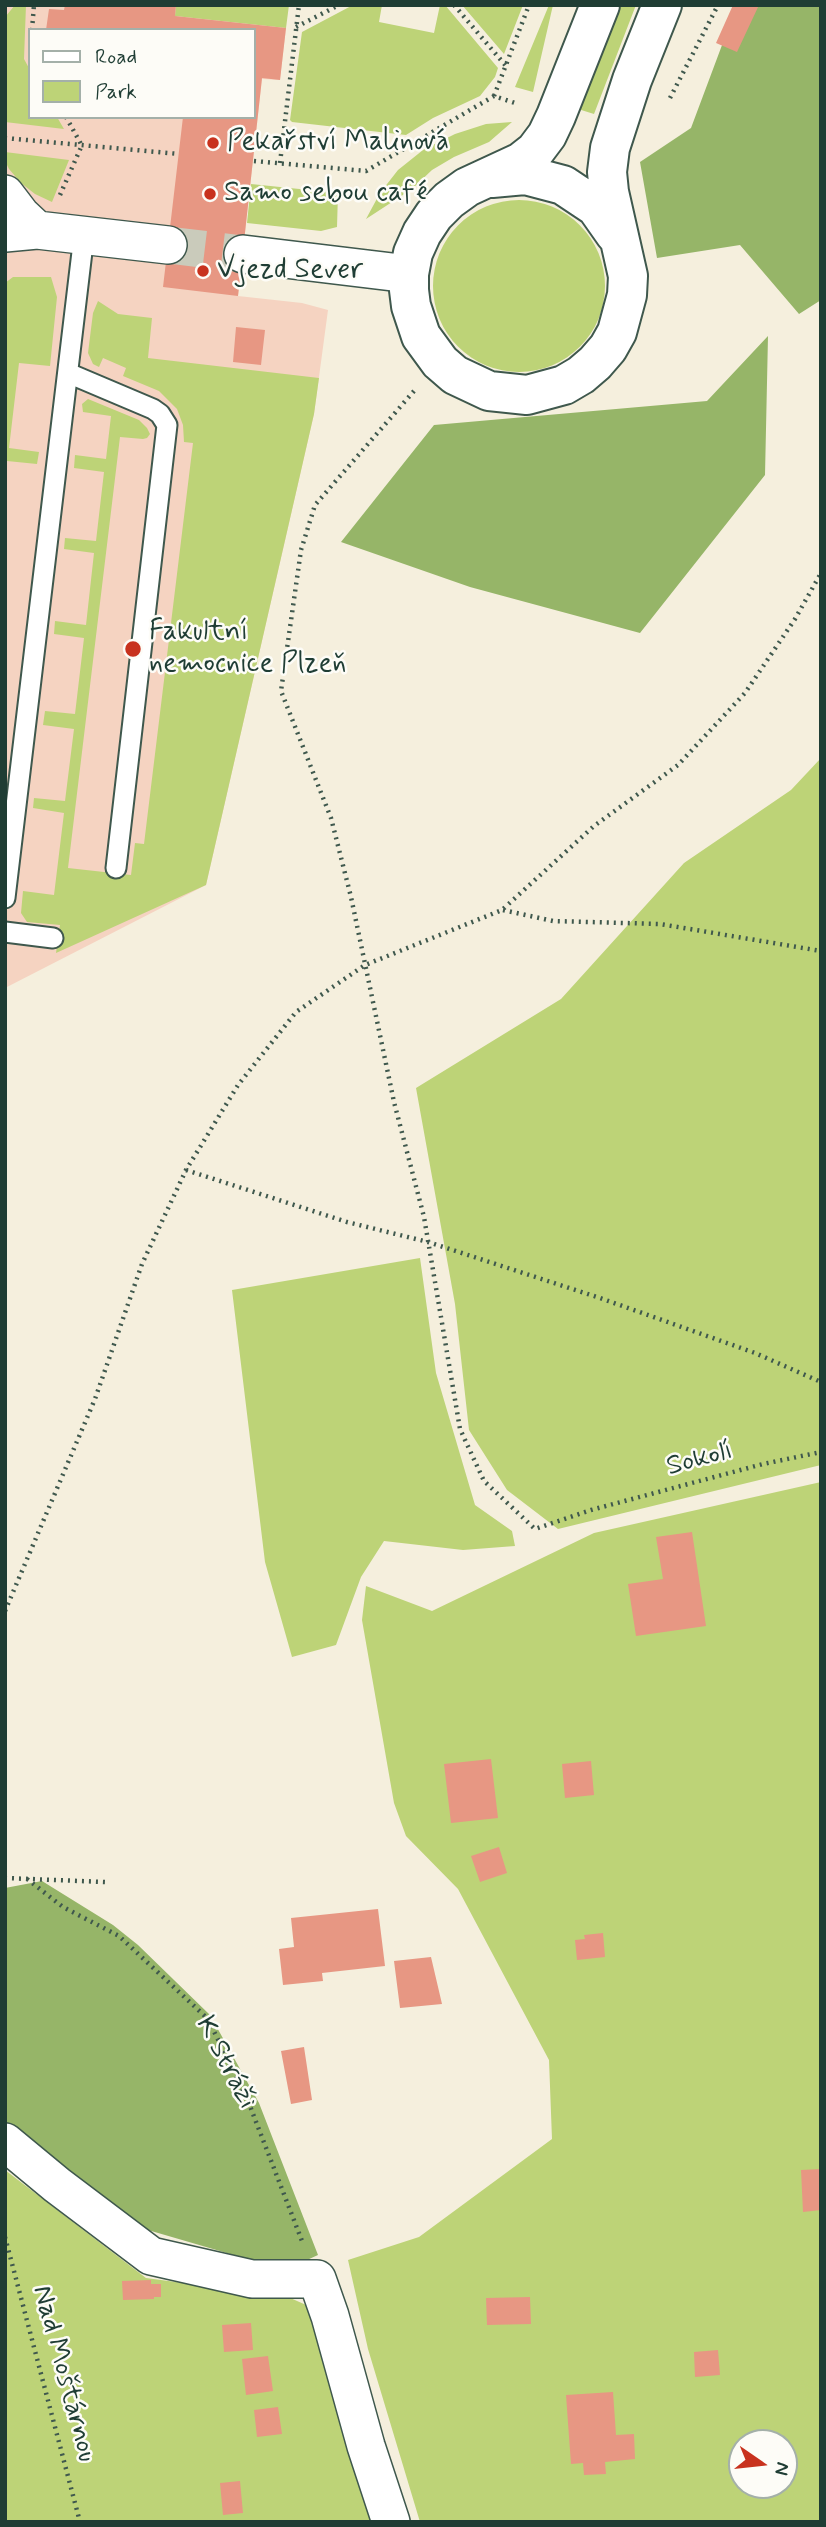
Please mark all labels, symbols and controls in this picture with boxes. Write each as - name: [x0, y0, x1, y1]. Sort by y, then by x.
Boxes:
- legend: [28, 28, 256, 119]
- text: Road: [95, 43, 137, 71]
- text: Park: [95, 78, 137, 106]
- place label: Pekařství Malinová: [227, 126, 449, 160]
- marker: Pekařství Malinová: [205, 135, 221, 151]
- place label: Samo sebou café: [224, 177, 427, 211]
- marker: Samo sebou café: [202, 186, 218, 202]
- place label: Vjezd Sever: [217, 254, 363, 288]
- marker: Vjezd Sever: [195, 263, 211, 279]
- place label: Fakultní nemocnice Plzeň: [149, 616, 346, 682]
- marker: Fakultní nemocnice Plzeň: [123, 639, 143, 659]
- street label: Sokolí: [663, 1435, 737, 1485]
- street label: K Stráži: [187, 2011, 263, 2115]
- street label: Nad Moštárnou: [23, 2282, 103, 2466]
- north arrow: [728, 2429, 798, 2499]
- text: N: [768, 2460, 796, 2478]

